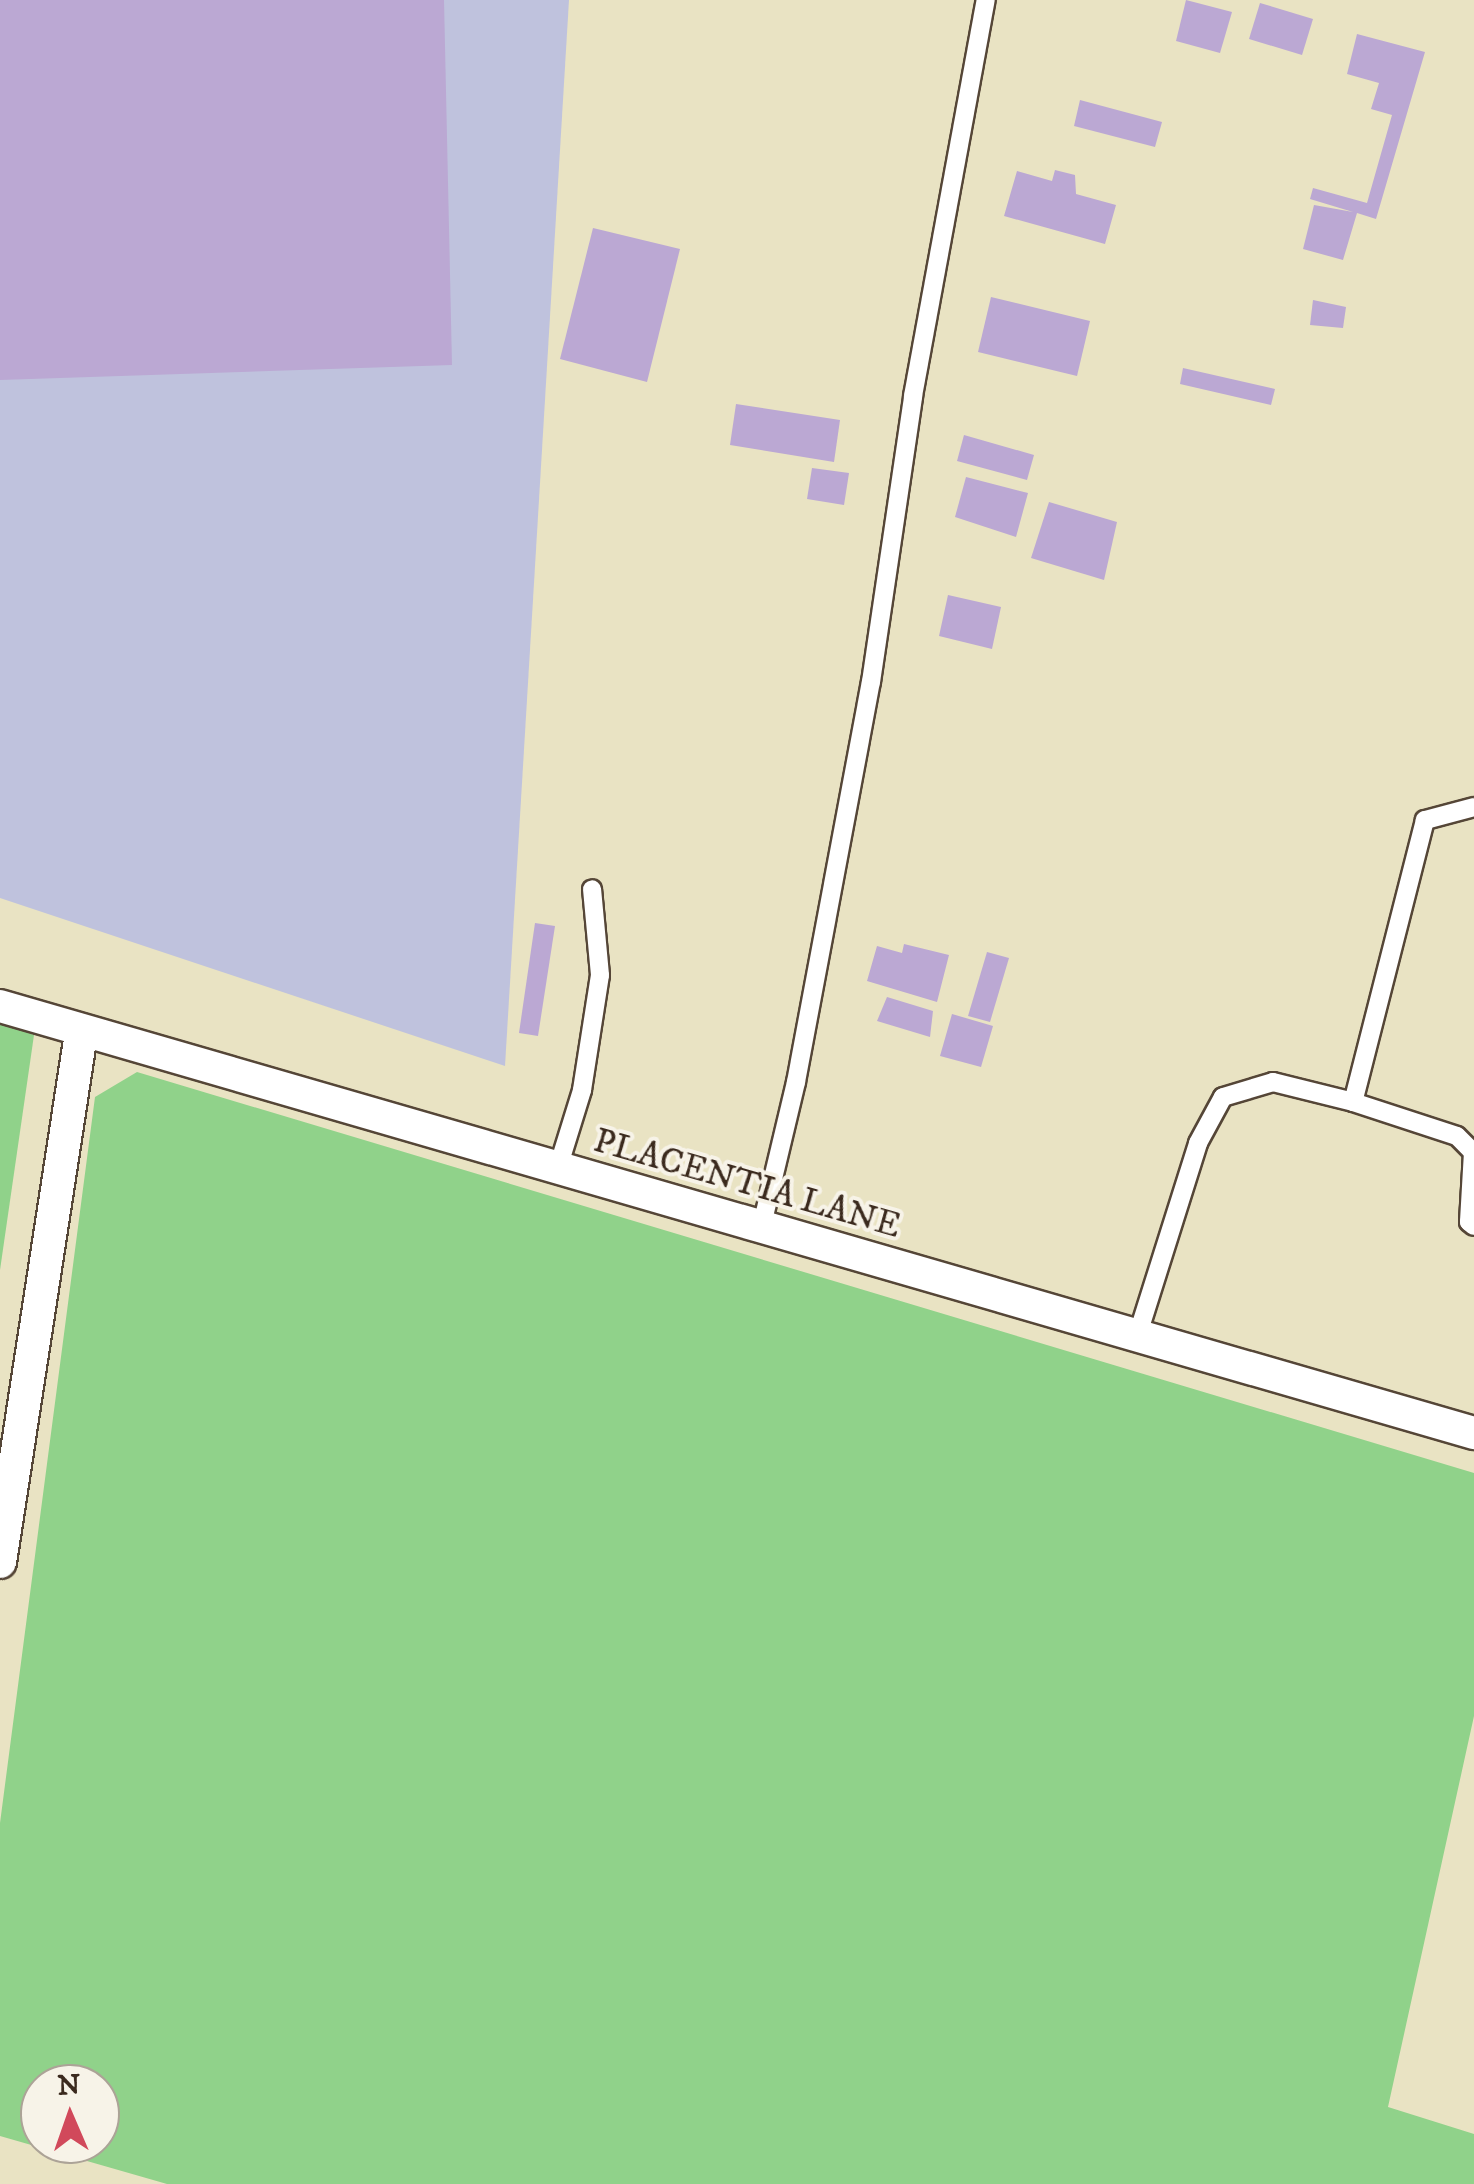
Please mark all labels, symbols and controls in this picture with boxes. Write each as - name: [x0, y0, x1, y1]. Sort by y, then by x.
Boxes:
- street label: PLACENTIA LANE: [589, 1120, 905, 1248]
- north arrow: [20, 2064, 120, 2164]
- text: N: [57, 2068, 81, 2103]

